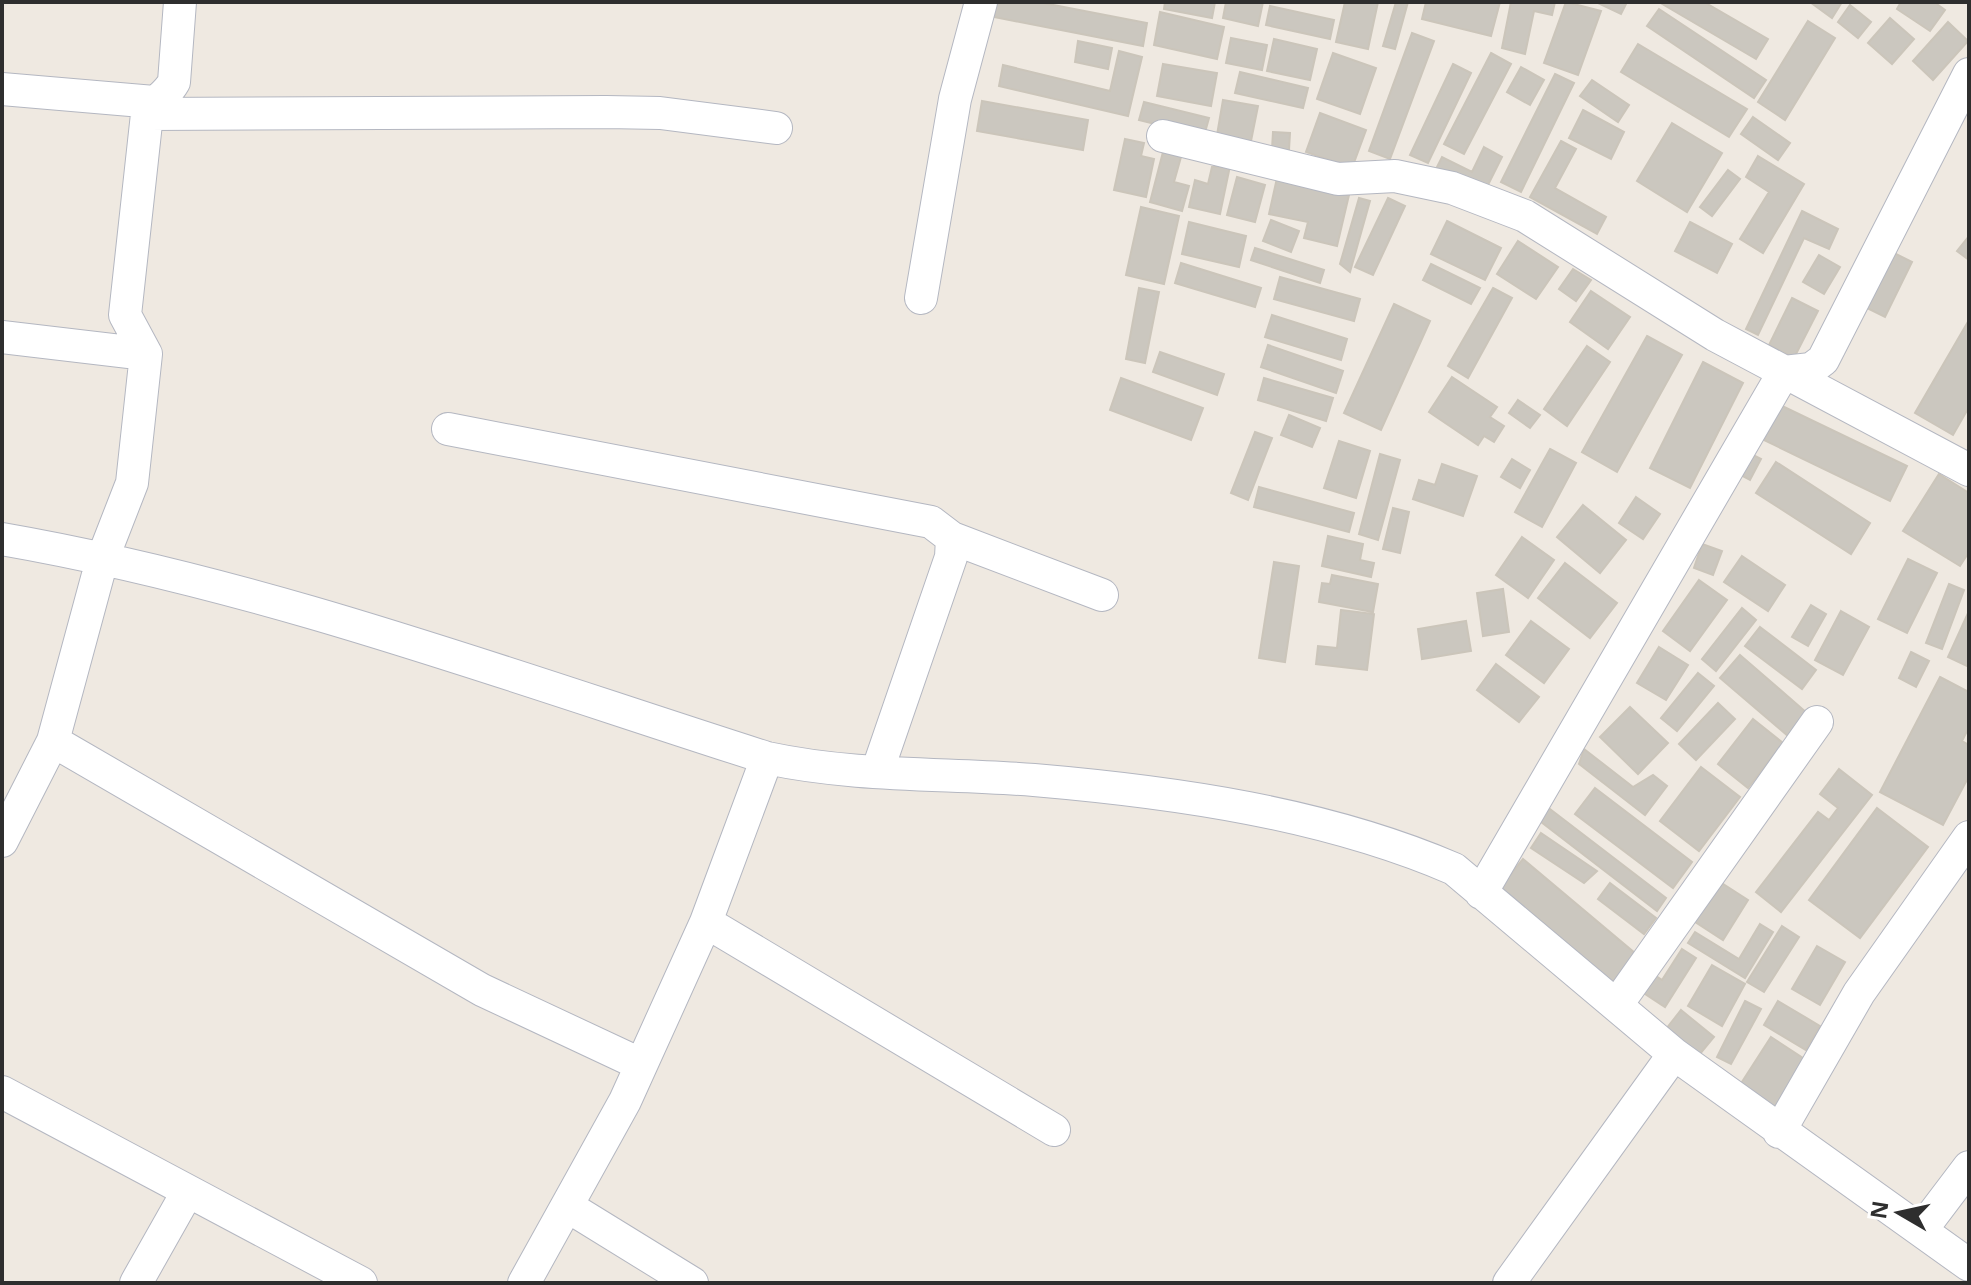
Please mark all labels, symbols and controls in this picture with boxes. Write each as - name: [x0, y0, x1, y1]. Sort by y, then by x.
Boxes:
- north arrow: [1859, 1173, 1939, 1253]
- text: N: [1862, 1199, 1894, 1221]

